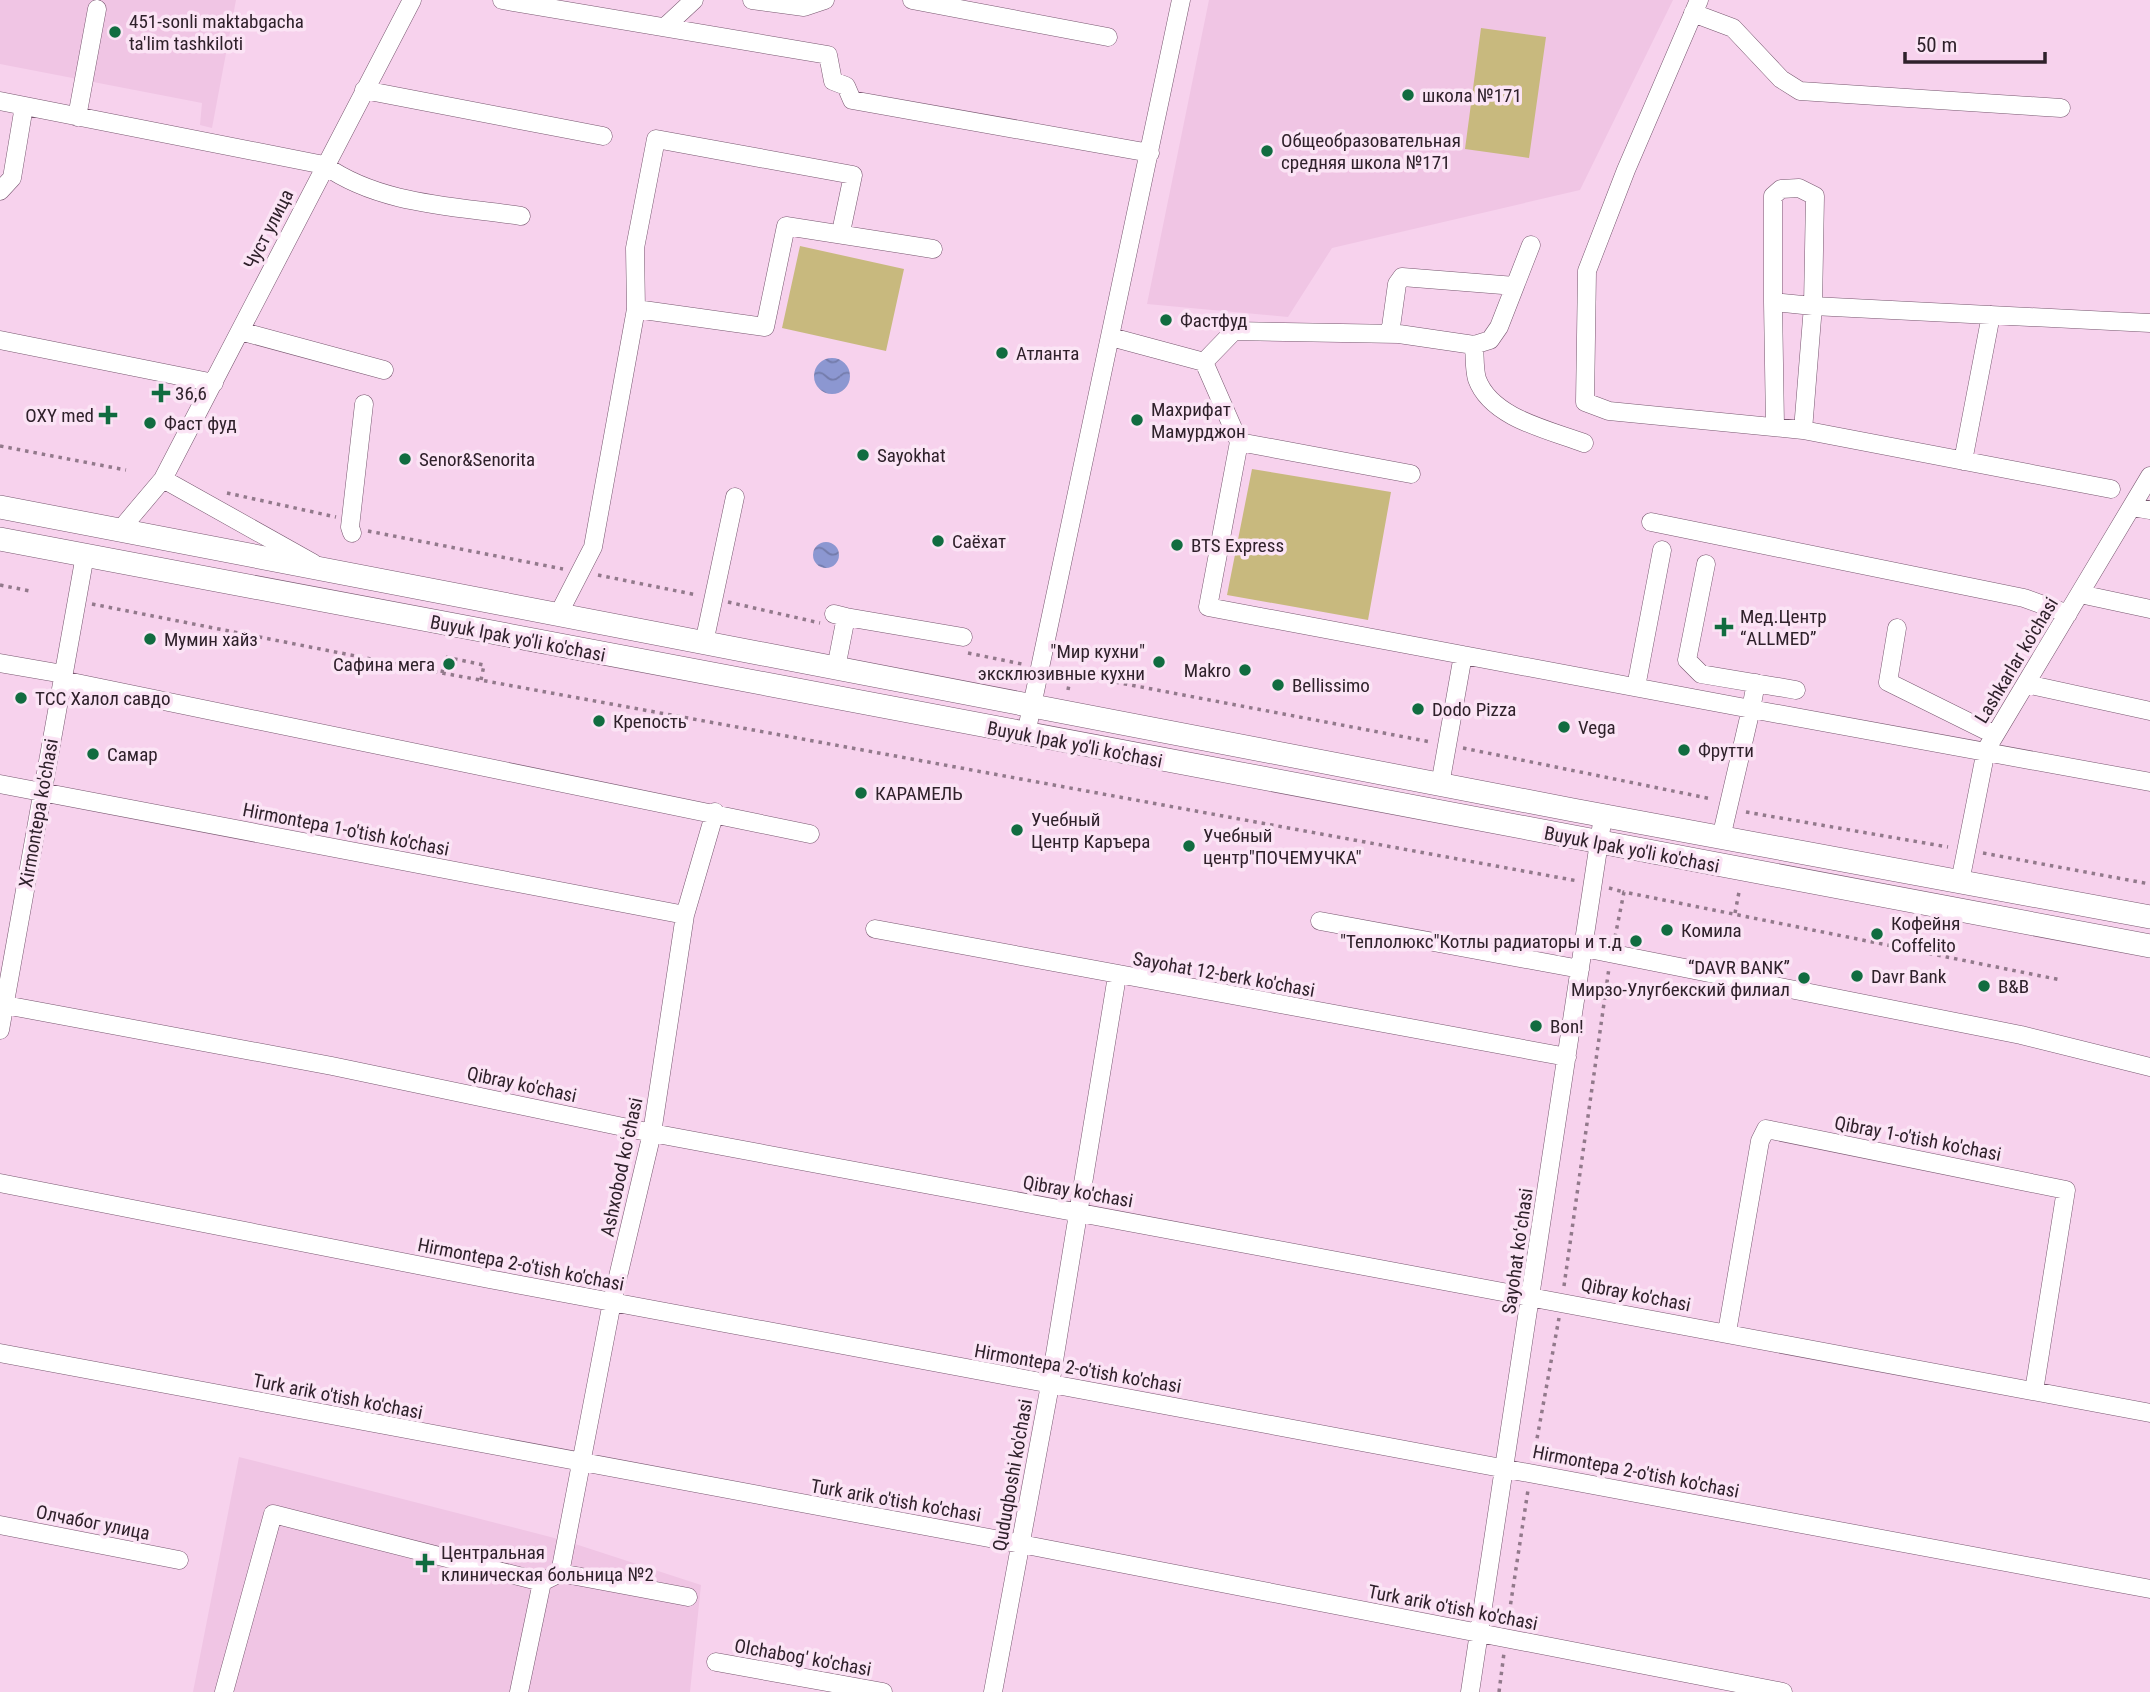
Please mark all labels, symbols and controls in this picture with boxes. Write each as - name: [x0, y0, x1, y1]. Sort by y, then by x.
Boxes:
- place label: 451-sonli maktabgacha ta'lim tashkiloti: [129, 10, 304, 55]
- scale bar: [1905, 21, 2045, 65]
- marker: 451-sonli maktabgacha ta'lim tashkiloti: [107, 24, 123, 40]
- text: 50 m: [1916, 33, 1957, 57]
- place label: школа №171: [1422, 84, 1522, 107]
- marker: школа №171: [1400, 87, 1416, 103]
- place label: Общеобразовательная средняя школа №171: [1281, 129, 1461, 174]
- marker: Общеобразовательная средняя школа №171: [1259, 143, 1275, 159]
- street label: Чуст улица: [239, 186, 298, 273]
- place label: Фастфуд: [1180, 309, 1248, 332]
- marker: Фастфуд: [1158, 312, 1174, 328]
- place label: Атланта: [1016, 342, 1079, 365]
- marker: Атланта: [994, 345, 1010, 361]
- place label: 36,6: [175, 382, 207, 405]
- marker: 36,6: [153, 385, 169, 401]
- place label: Махрифат Мамурджон: [1151, 398, 1246, 443]
- place label: OXY med: [25, 404, 94, 427]
- marker: OXY med: [100, 407, 116, 423]
- place label: Фаст фуд: [164, 412, 237, 435]
- marker: Махрифат Мамурджон: [1129, 412, 1145, 428]
- marker: Фаст фуд: [142, 415, 158, 431]
- place label: Sayokhat: [877, 444, 946, 467]
- marker: Sayokhat: [855, 447, 871, 463]
- place label: Senor&Senorita: [419, 448, 535, 471]
- marker: Senor&Senorita: [397, 451, 413, 467]
- place label: Саёхат: [952, 530, 1006, 553]
- marker: Саёхат: [930, 533, 946, 549]
- place label: BTS Express: [1191, 534, 1284, 557]
- marker: BTS Express: [1169, 537, 1185, 553]
- street label: Lashkarlar ko'chasi: [1970, 593, 2063, 727]
- place label: Мед.Центр “ALLMED”: [1740, 605, 1827, 650]
- street label: Buyuk Ipak yo'li ko'chasi: [428, 610, 607, 667]
- marker: Мед.Центр “ALLMED”: [1714, 617, 1734, 637]
- place label: Мумин хайз: [164, 628, 258, 651]
- marker: Мумин хайз: [142, 631, 158, 647]
- place label: "Мир кухни" эксклюзивные кухни: [978, 640, 1145, 685]
- place label: Сафина мега: [333, 653, 435, 676]
- marker: "Мир кухни" эксклюзивные кухни: [1151, 654, 1167, 670]
- marker: Сафина мега: [441, 656, 457, 672]
- place label: Makro: [1184, 659, 1231, 682]
- marker: Makro: [1237, 662, 1253, 678]
- place label: Bellissimo: [1292, 674, 1370, 697]
- marker: Bellissimo: [1270, 677, 1286, 693]
- place label: ТСС Халол савдо: [35, 687, 170, 710]
- marker: ТСС Халол савдо: [13, 690, 29, 706]
- place label: Dodo Pizza: [1432, 698, 1516, 721]
- marker: Dodo Pizza: [1410, 701, 1426, 717]
- place label: Крепость: [613, 710, 687, 733]
- marker: Крепость: [591, 713, 607, 729]
- street label: Buyuk Ipak yo'li ko'chasi: [985, 716, 1164, 773]
- place label: Vega: [1578, 716, 1616, 739]
- marker: Vega: [1556, 719, 1572, 735]
- street label: Xirmontepa ko'chasi: [14, 737, 63, 889]
- place label: Фрутти: [1698, 739, 1754, 762]
- marker: Фрутти: [1676, 742, 1692, 758]
- place label: Самар: [107, 743, 158, 766]
- marker: Самар: [85, 746, 101, 762]
- place label: КАРАМЕЛЬ: [875, 782, 963, 805]
- marker: КАРАМЕЛЬ: [853, 785, 869, 801]
- street label: Hirmontepa 1-o'tish ko'chasi: [241, 798, 451, 861]
- place label: Учебный Центр Каръера: [1031, 808, 1150, 853]
- street label: Buyuk Ipak yo'li ko'chasi: [1542, 821, 1721, 878]
- marker: Учебный Центр Каръера: [1009, 822, 1025, 838]
- place label: Учебный центр"ПОЧЕМУЧКА": [1203, 824, 1362, 869]
- marker: Учебный центр"ПОЧЕМУЧКА": [1181, 838, 1197, 854]
- place label: Кофейня Coffelito: [1891, 912, 1960, 957]
- place label: Комила: [1681, 919, 1742, 942]
- marker: Комила: [1659, 922, 1675, 938]
- marker: Кофейня Coffelito: [1869, 926, 1885, 942]
- place label: "Теплолюкс"Котлы радиаторы и т.д: [1340, 930, 1622, 953]
- marker: "Теплолюкс"Котлы радиаторы и т.д: [1628, 933, 1644, 949]
- street label: Sayohat 12-berk ko'chasi: [1131, 947, 1317, 1002]
- place label: “DAVR BANK” Мирзо-Улугбекский филиал: [1571, 956, 1790, 1001]
- place label: Davr Bank: [1871, 965, 1947, 988]
- marker: Davr Bank: [1849, 968, 1865, 984]
- marker: “DAVR BANK” Мирзо-Улугбекский филиал: [1796, 970, 1812, 986]
- place label: B&B: [1998, 975, 2029, 998]
- marker: B&B: [1976, 978, 1992, 994]
- place label: Bon!: [1550, 1015, 1584, 1038]
- marker: Bon!: [1528, 1018, 1544, 1034]
- street label: Qibray ko'chasi: [465, 1062, 579, 1107]
- street label: Ashxobod koʻchasi: [596, 1095, 647, 1239]
- street label: Qibray 1-o'tish ko'chasi: [1833, 1111, 2003, 1166]
- street label: Qibray ko'chasi: [1021, 1170, 1135, 1212]
- street label: Sayohat koʻchasi: [1497, 1187, 1538, 1315]
- street label: Hirmontepa 2-o'tish ko'chasi: [416, 1233, 626, 1296]
- street label: Qibray ko'chasi: [1579, 1273, 1693, 1316]
- street label: Hirmontepa 2-o'tish ko'chasi: [973, 1339, 1183, 1398]
- street label: Turk arik o'tish ko'chasi: [251, 1369, 425, 1424]
- street label: Quduqboshi ko'chasi: [988, 1397, 1037, 1553]
- street label: Hirmontepa 2-o'tish ko'chasi: [1531, 1440, 1741, 1503]
- street label: Turk arik o'tish ko'chasi: [809, 1474, 983, 1527]
- street label: Олчабог улица: [34, 1500, 152, 1545]
- place label: Центральная клиническая больница №2: [441, 1541, 654, 1586]
- marker: Центральная клиническая больница №2: [415, 1553, 435, 1573]
- street label: Turk arik o'tish ko'chasi: [1366, 1580, 1540, 1635]
- street label: Olchabog' ko'chasi: [733, 1634, 873, 1681]

